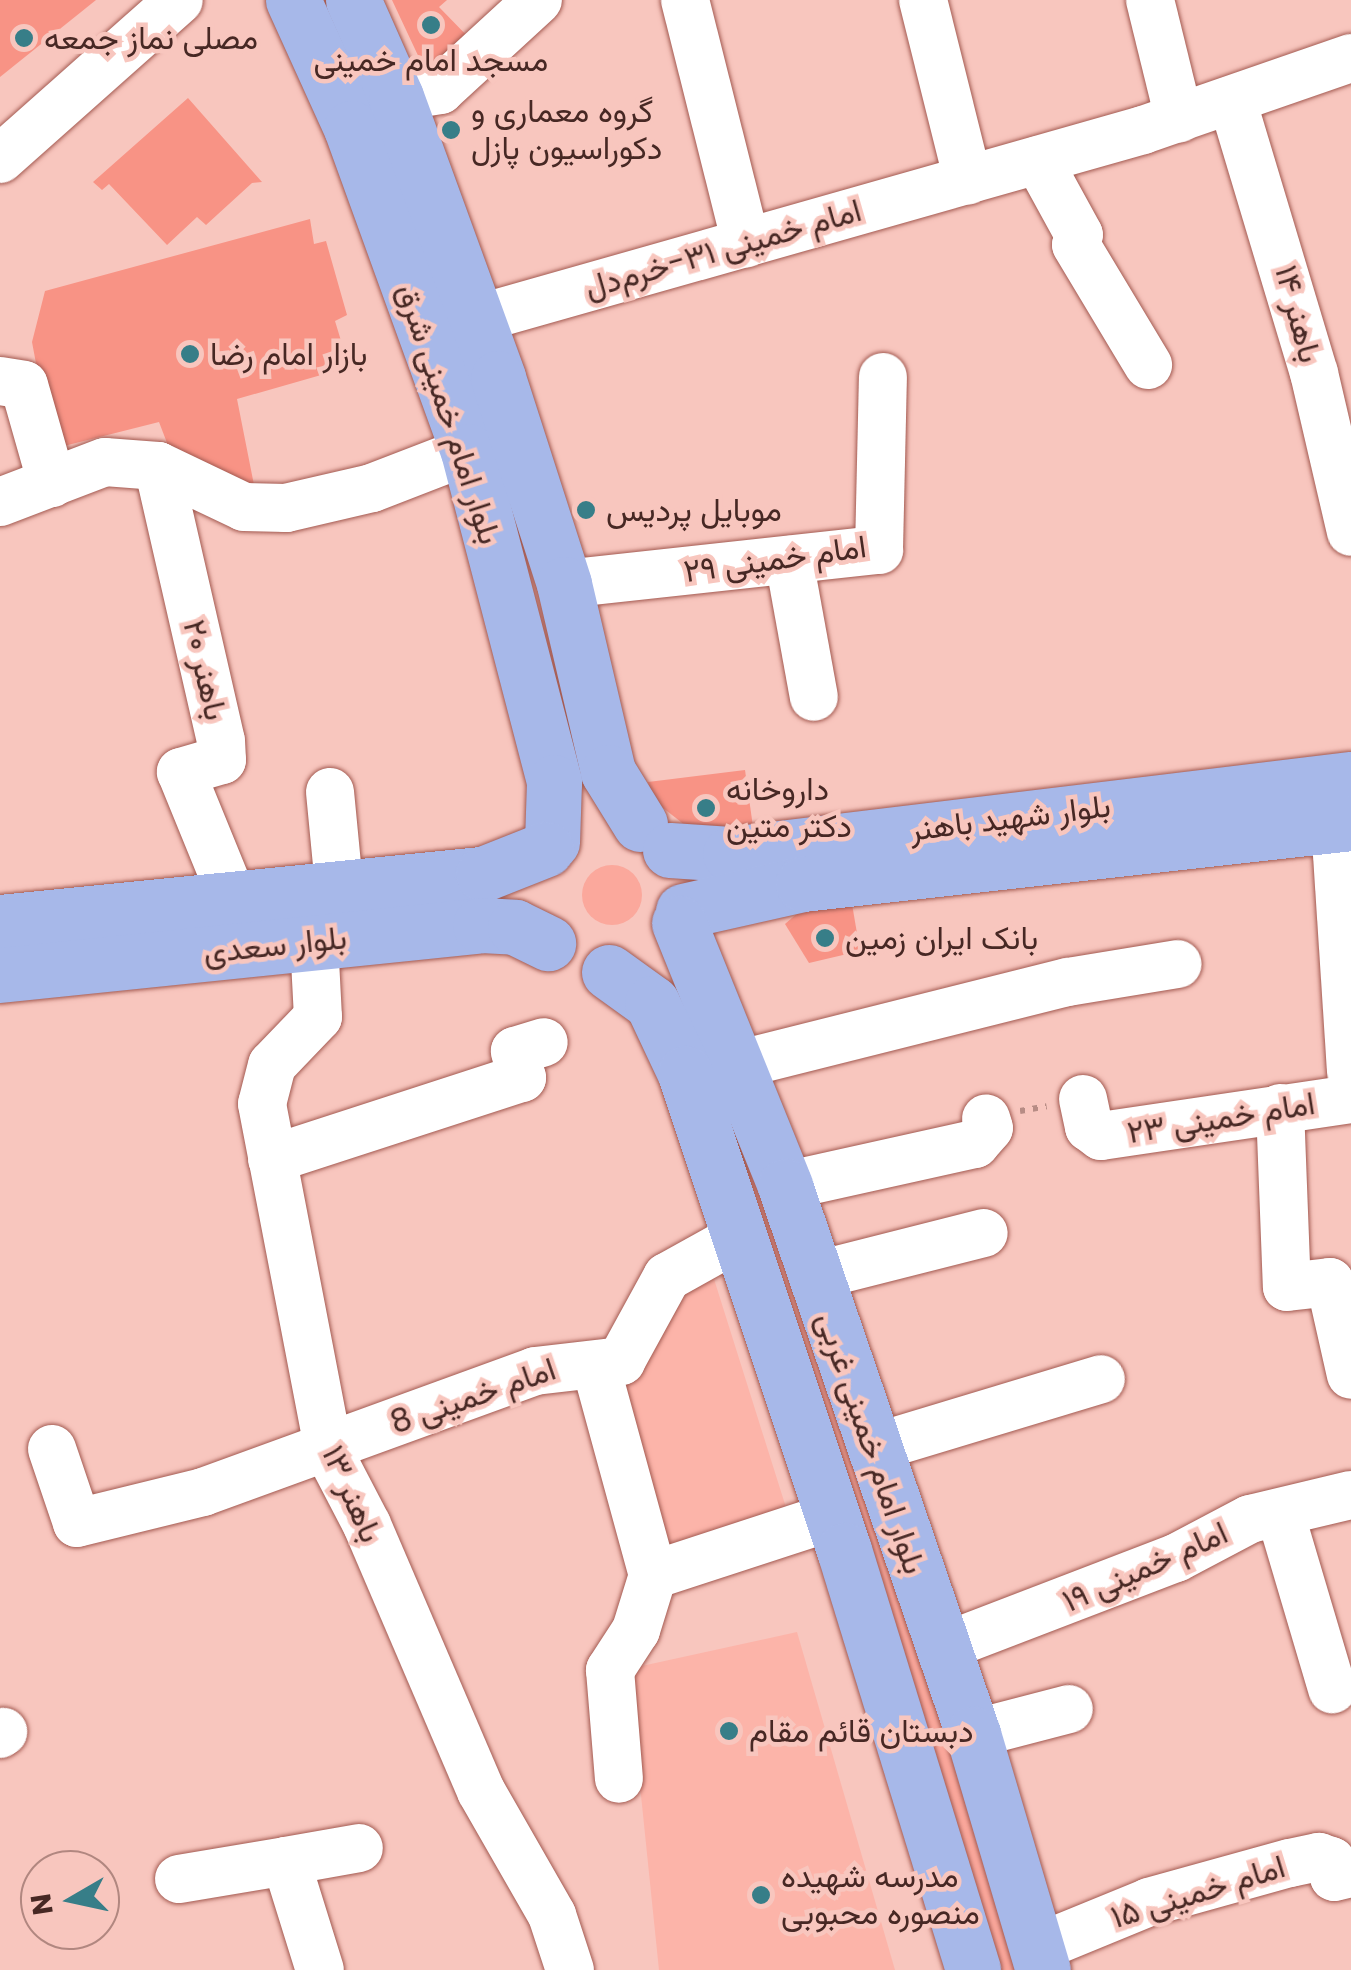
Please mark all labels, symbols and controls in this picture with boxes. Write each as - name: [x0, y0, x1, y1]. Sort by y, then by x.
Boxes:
- marker: مسجد امام خمینی: [420, 14, 442, 36]
- place label: مصلی نماز جمعه: [44, 19, 258, 57]
- marker: مصلی نماز جمعه: [13, 27, 35, 49]
- place label: مسجد امام خمینی: [314, 41, 548, 79]
- place label: گروه معماری و دکوراسیون پازل: [471, 93, 662, 168]
- marker: گروه معماری و دکوراسیون پازل: [440, 119, 462, 141]
- street label: امام خمینی ۳۱-خرم‌دل: [580, 191, 866, 307]
- street label: باهنر ۱۴: [1267, 261, 1329, 367]
- street label: بلوار امام خمینی شرق: [389, 279, 509, 549]
- place label: بازار امام رضا: [210, 335, 368, 373]
- marker: بازار امام رضا: [179, 343, 201, 365]
- place label: موبایل پردیس: [606, 491, 782, 529]
- marker: موبایل پردیس: [575, 499, 597, 521]
- street label: امام خمینی ۲۹: [681, 527, 869, 591]
- street label: باهنر ۲۰: [175, 616, 235, 724]
- place label: داروخانه دکتر متین: [726, 771, 852, 846]
- street label: بلوار شهید باهنر: [907, 787, 1113, 849]
- marker: داروخانه دکتر متین: [695, 797, 717, 819]
- street label: بلوار سعدی: [201, 918, 349, 972]
- place label: بانک ایران زمین: [845, 919, 1038, 957]
- marker: بانک ایران زمین: [814, 927, 836, 949]
- street label: امام خمینی ۲۳: [1124, 1084, 1318, 1152]
- street label: بلوار امام خمینی غربی: [808, 1307, 934, 1579]
- street label: امام خمینی 8: [385, 1350, 561, 1442]
- street label: باهنر ۱۳: [314, 1440, 390, 1548]
- street label: امام خمینی ۱۹: [1057, 1514, 1233, 1620]
- place label: دبستان قائم مقام: [749, 1712, 974, 1750]
- marker: دبستان قائم مقام: [718, 1720, 740, 1742]
- street label: امام خمینی ۱۵: [1106, 1847, 1290, 1937]
- north arrow: [20, 1850, 120, 1950]
- place label: مدرسه شهیده منصوره محبوبی: [781, 1858, 980, 1933]
- marker: مدرسه شهیده منصوره محبوبی: [750, 1884, 772, 1906]
- text: N: [21, 1891, 63, 1918]

